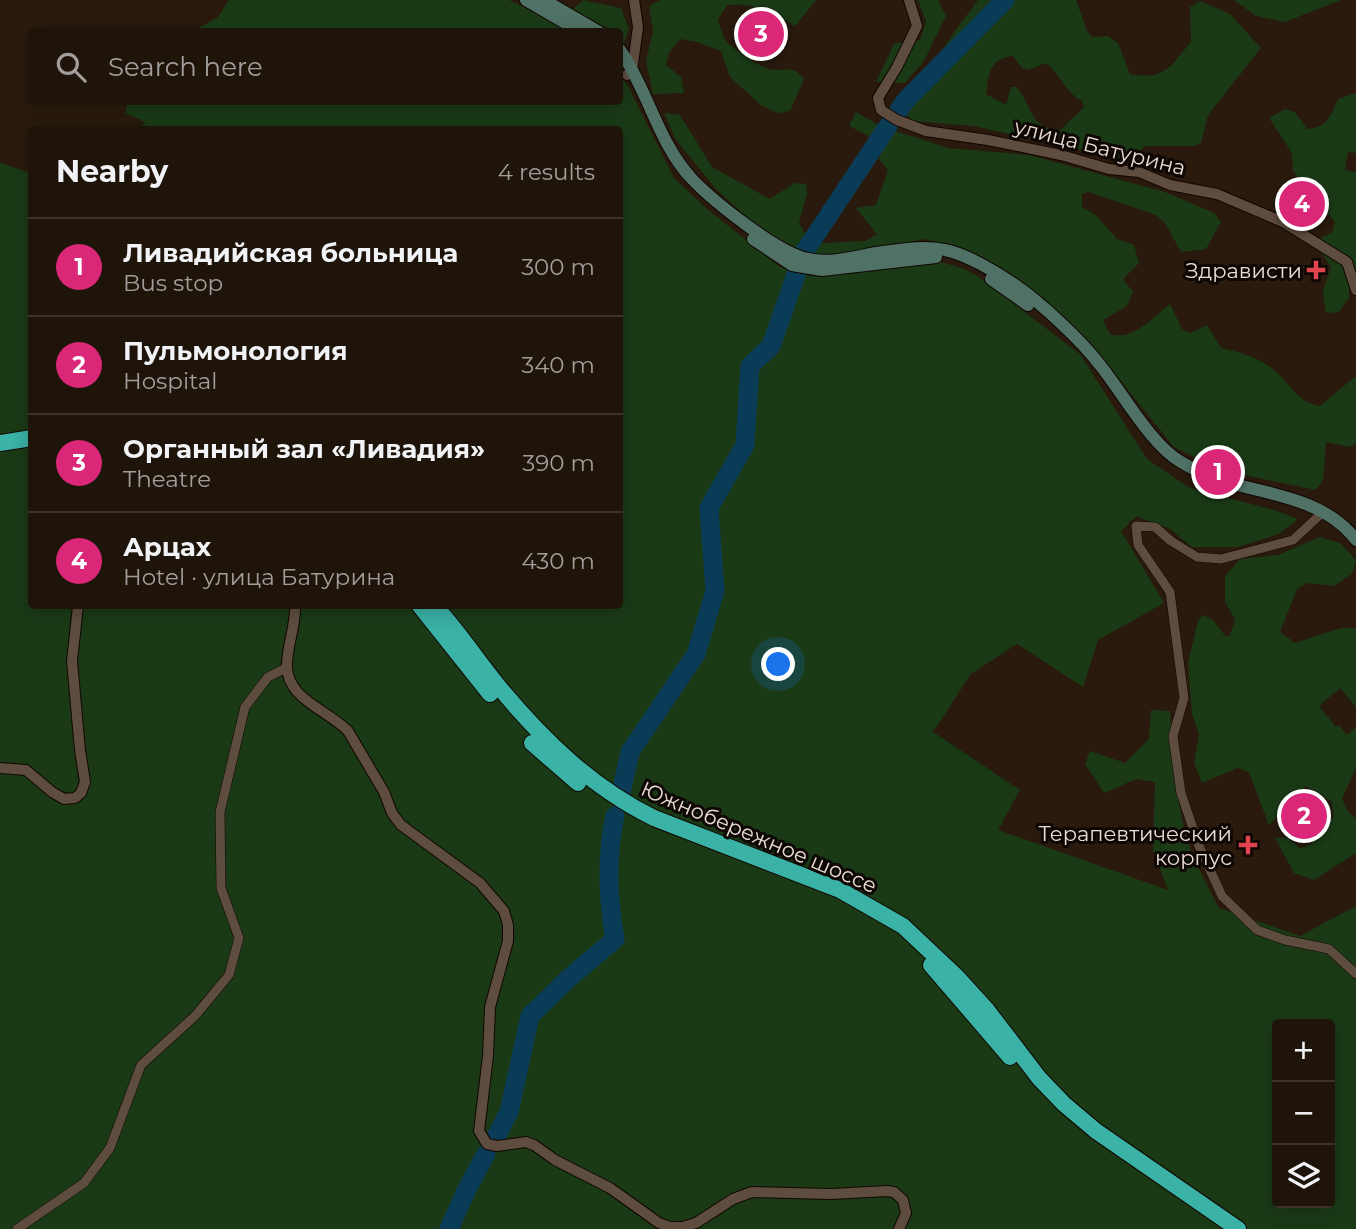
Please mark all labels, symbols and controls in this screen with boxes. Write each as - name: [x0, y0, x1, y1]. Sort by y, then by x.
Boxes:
- pin: 3: [738, 8, 784, 60]
- search box: [28, 28, 623, 105]
- icon: search: [52, 48, 90, 86]
- text: Search here: [108, 51, 263, 83]
- street label: улица Батурина: [1011, 113, 1188, 180]
- text: Nearby: [56, 153, 168, 190]
- text: 4 results: [498, 158, 595, 186]
- pin: 4: [1279, 178, 1325, 230]
- text: Ливадийская больница: [123, 237, 458, 269]
- text: 1: [74, 253, 84, 281]
- text: 300 m: [521, 253, 595, 281]
- place label: Здрависти: [1185, 258, 1302, 283]
- marker: Здрависти: [1308, 262, 1324, 278]
- text: Bus stop: [123, 269, 223, 297]
- text: Пульмонология: [123, 335, 348, 367]
- text: 2: [72, 351, 86, 379]
- text: 340 m: [521, 351, 595, 379]
- text: Hospital: [123, 367, 218, 395]
- text: Органный зал «Ливадия»: [123, 433, 485, 465]
- pin: 1: [1195, 446, 1241, 498]
- text: 3: [72, 449, 86, 477]
- text: 390 m: [522, 449, 595, 477]
- text: Theatre: [123, 465, 211, 493]
- text: Арцах: [123, 531, 211, 563]
- text: 4: [71, 547, 87, 575]
- text: 430 m: [522, 547, 595, 575]
- text: Hotel · улица Батурина: [123, 563, 395, 591]
- your location: [761, 647, 795, 681]
- street label: Южнобережное шоссе: [637, 776, 881, 898]
- pin: 2: [1281, 790, 1327, 842]
- place label: Терапевтический корпус: [1038, 821, 1232, 870]
- marker: Терапевтический корпус: [1238, 835, 1258, 855]
- map controls: [1272, 1019, 1335, 1208]
- button: +: [1272, 1019, 1335, 1082]
- button: −: [1272, 1082, 1335, 1145]
- button: layers: [1272, 1145, 1335, 1208]

